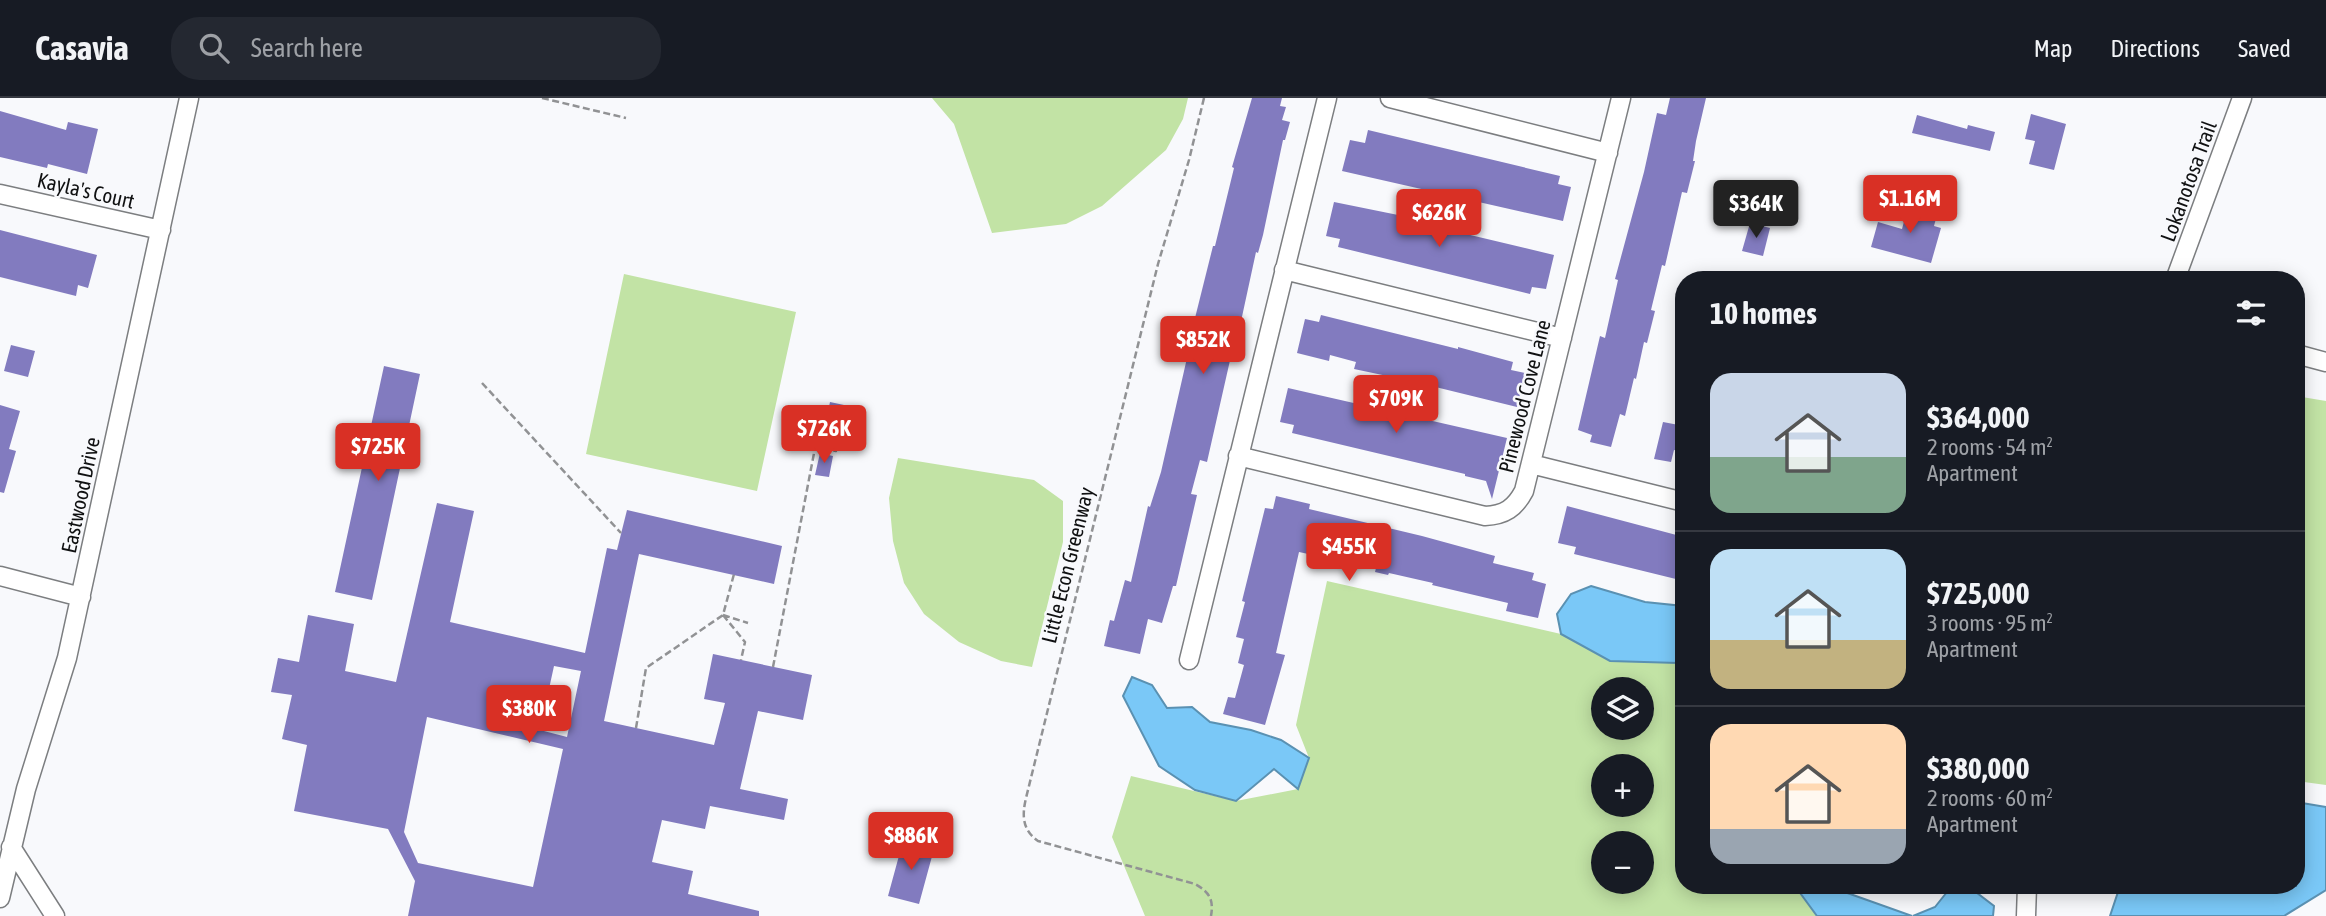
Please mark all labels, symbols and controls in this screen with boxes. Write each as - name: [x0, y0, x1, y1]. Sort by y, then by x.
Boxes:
- search box: [171, 17, 661, 80]
- text: Casavia: [35, 29, 129, 67]
- icon: search: [195, 29, 233, 67]
- text: Search here: [251, 33, 363, 63]
- text: Map: [2034, 35, 2072, 62]
- text: Directions: [2110, 35, 2200, 62]
- text: Saved: [2238, 35, 2291, 62]
- street label: Lokanotosa Trail: [2155, 117, 2221, 245]
- street label: Kayla's Court: [35, 167, 137, 213]
- pin: $1.16M: [1853, 176, 1967, 235]
- pin: $364K: [1707, 180, 1805, 240]
- text: $1.16M: [1879, 185, 1941, 211]
- pin: $626K: [1390, 190, 1488, 249]
- text: $364K: [1729, 190, 1783, 216]
- text: $626K: [1412, 199, 1466, 225]
- icon: filters: [2232, 294, 2270, 332]
- text: 10 homes: [1710, 296, 1817, 330]
- pin: $852K: [1154, 316, 1252, 376]
- street label: Pinewood Cove Lane: [1493, 317, 1555, 475]
- text: $852K: [1176, 326, 1230, 352]
- pin: $709K: [1347, 376, 1445, 435]
- text: $709K: [1369, 385, 1423, 411]
- text: $364,000: [1927, 400, 2030, 434]
- icon: home: [1766, 401, 1850, 485]
- pin: $726K: [775, 406, 873, 465]
- text: $726K: [797, 415, 851, 441]
- pin: $725K: [329, 424, 427, 483]
- text: $725K: [351, 433, 405, 459]
- text: 2 rooms · 54 m²: [1927, 434, 2053, 460]
- street label: Eastwood Drive: [56, 435, 104, 555]
- text: Apartment: [1927, 460, 2018, 486]
- street label: Little Econ Greenway: [1036, 484, 1098, 645]
- pin: $455K: [1300, 524, 1398, 583]
- text: $455K: [1322, 533, 1376, 559]
- text: $725,000: [1927, 576, 2030, 610]
- icon: home: [1766, 577, 1850, 661]
- text: 3 rooms · 95 m²: [1927, 610, 2053, 636]
- text: Apartment: [1927, 636, 2018, 662]
- map controls: [1591, 677, 1654, 894]
- button: layers: [1591, 677, 1654, 740]
- pin: $380K: [480, 686, 578, 745]
- text: $380K: [502, 695, 556, 721]
- text: $380,000: [1927, 751, 2030, 785]
- icon: home: [1766, 752, 1850, 836]
- button: +: [1591, 754, 1654, 817]
- text: 2 rooms · 60 m²: [1927, 785, 2053, 811]
- text: Apartment: [1927, 811, 2018, 837]
- pin: $886K: [862, 812, 960, 872]
- text: $886K: [884, 822, 938, 848]
- button: −: [1591, 831, 1654, 894]

